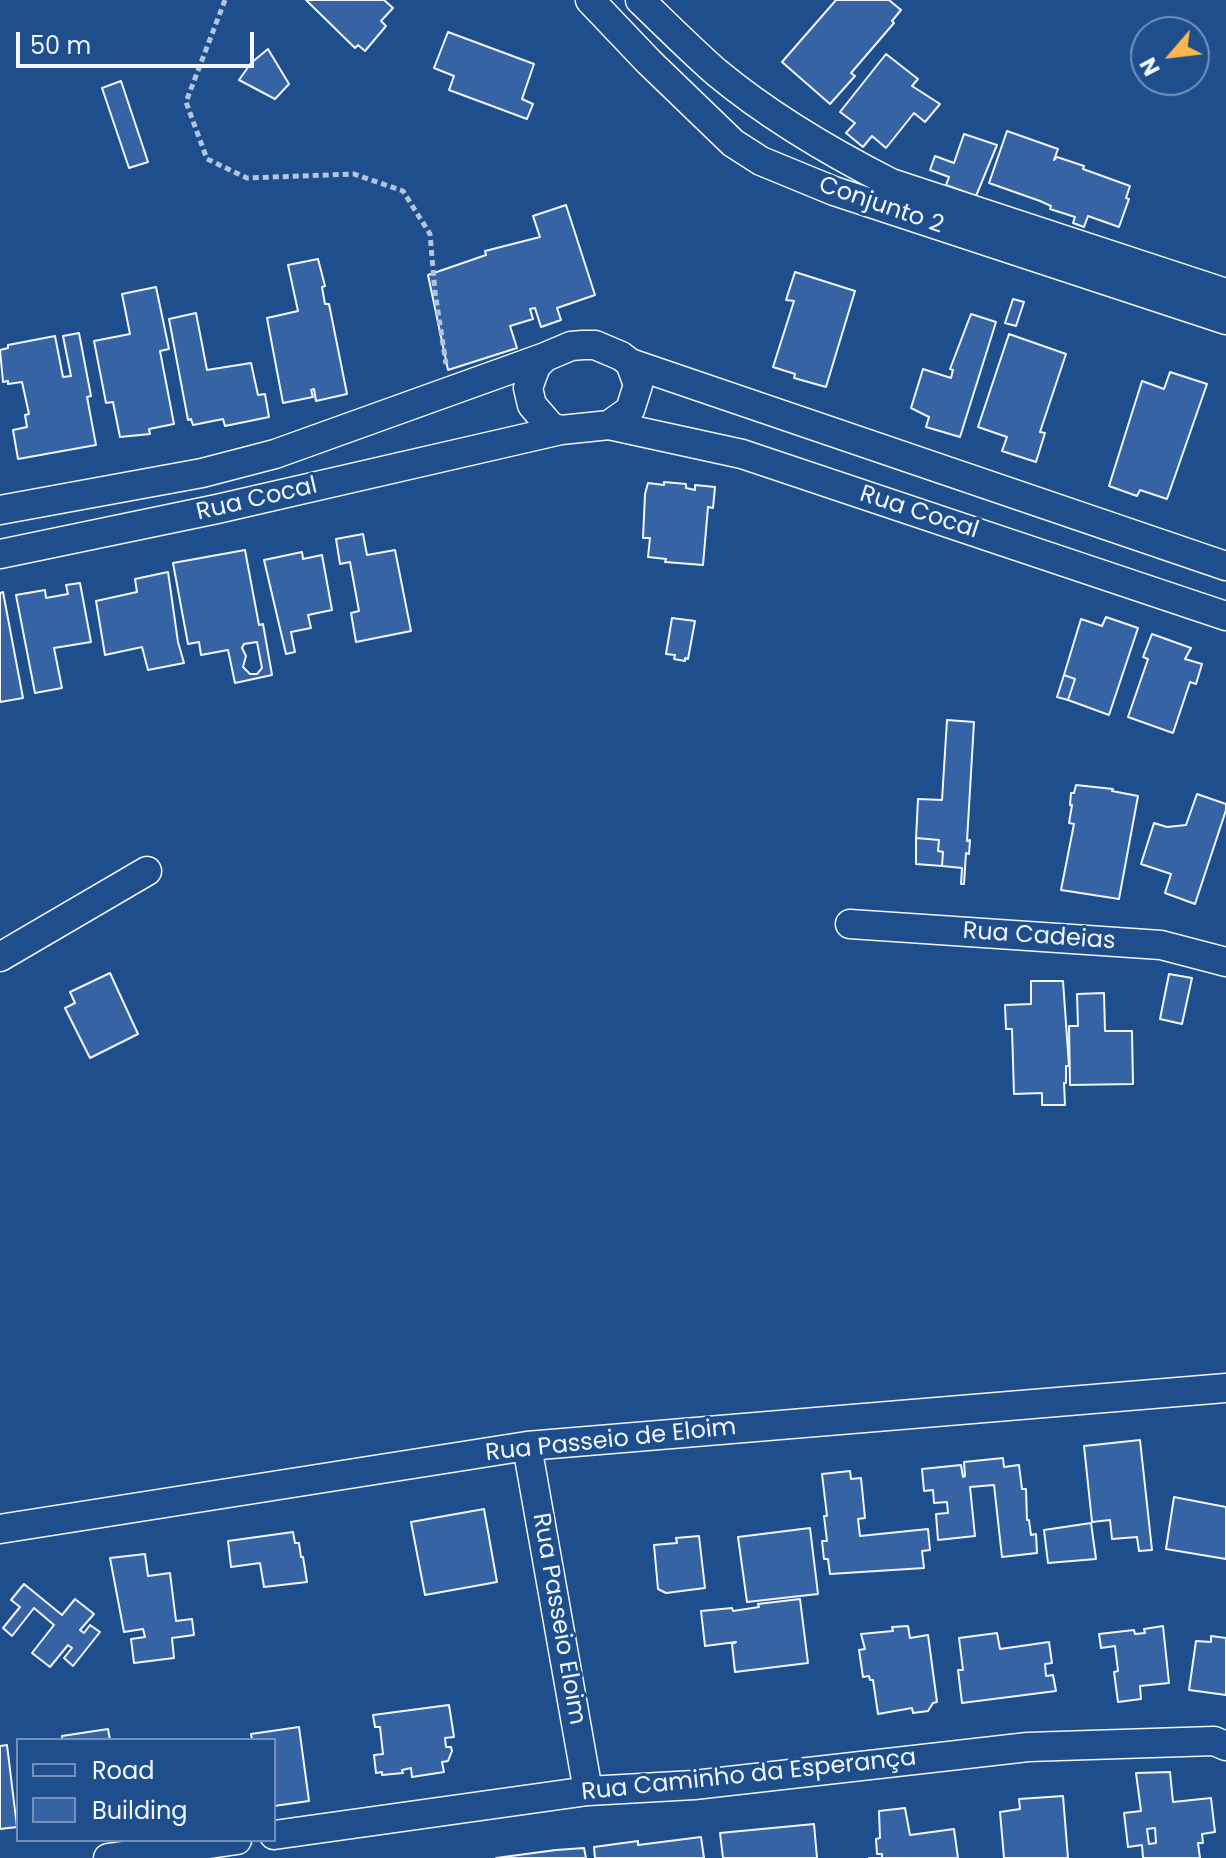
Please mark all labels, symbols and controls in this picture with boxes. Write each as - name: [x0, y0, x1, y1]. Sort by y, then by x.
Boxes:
- scale bar: [20, 16, 258, 66]
- north arrow: [1130, 16, 1210, 96]
- text: 50 m: [30, 29, 91, 62]
- text: N: [1133, 52, 1168, 81]
- street label: Conjunto 2: [815, 171, 947, 241]
- street label: Rua Cocal: [194, 472, 320, 528]
- street label: Rua Cocal: [856, 480, 982, 546]
- street label: Rua Cadeias: [962, 917, 1116, 957]
- street label: Rua Passeio de Eloim: [484, 1414, 738, 1468]
- street label: Rua Passeio Eloim: [525, 1511, 591, 1727]
- legend: [16, 1738, 276, 1842]
- street label: Rua Caminho da Esperança: [580, 1744, 918, 1808]
- text: Road: [92, 1754, 154, 1787]
- text: Building: [92, 1794, 188, 1827]

